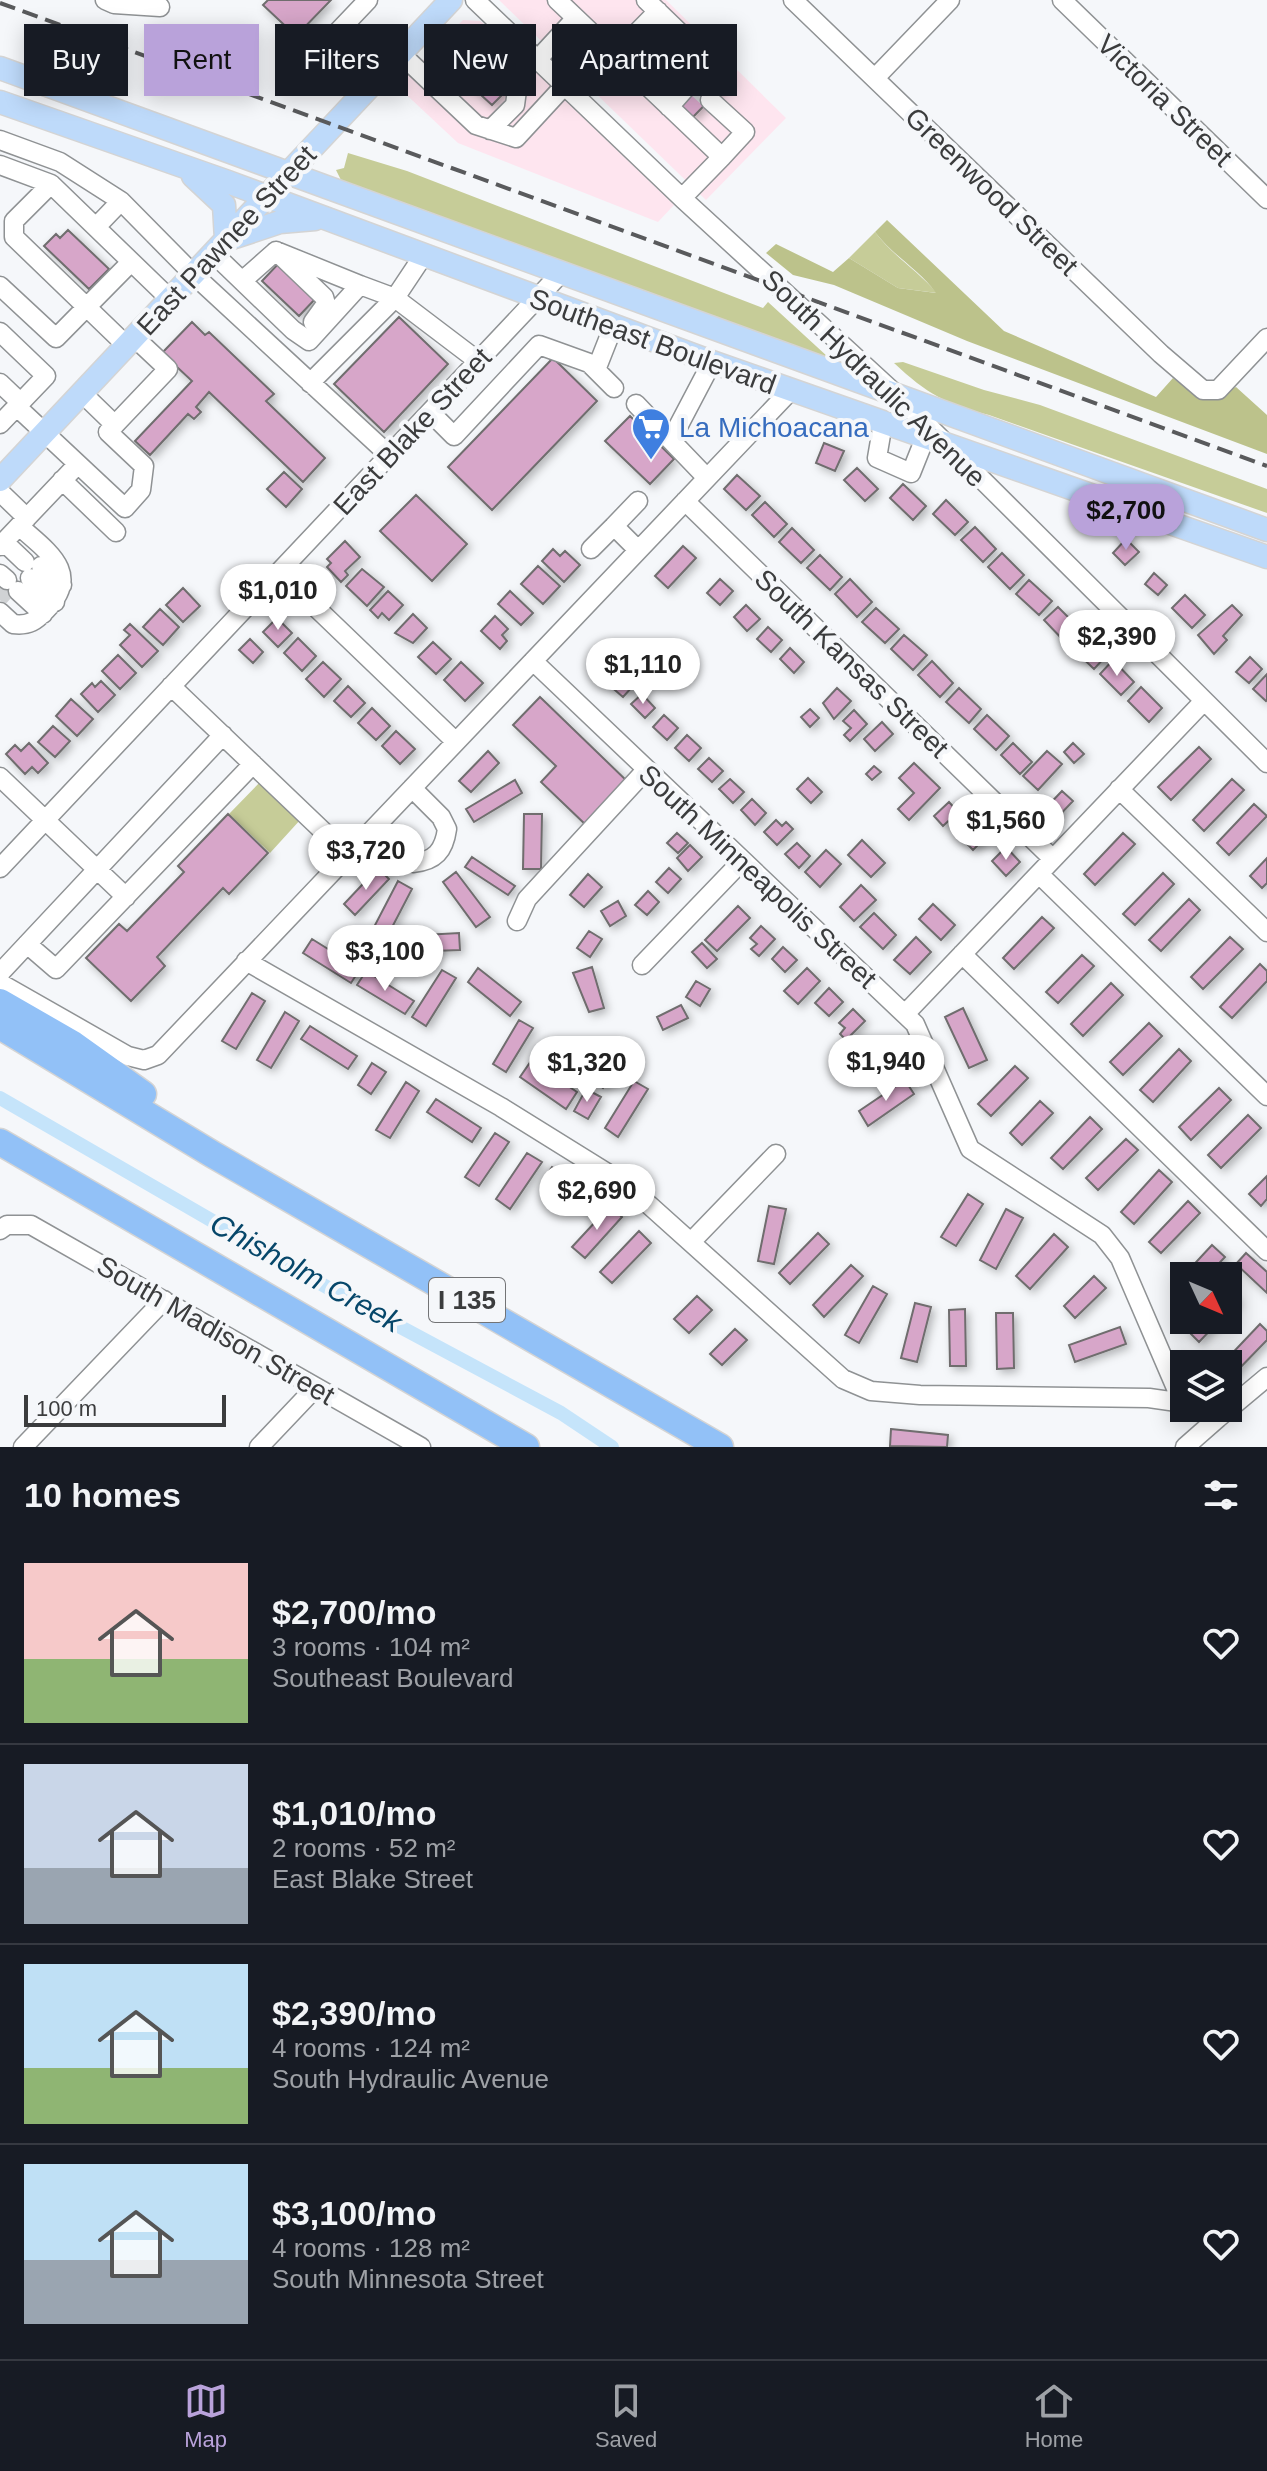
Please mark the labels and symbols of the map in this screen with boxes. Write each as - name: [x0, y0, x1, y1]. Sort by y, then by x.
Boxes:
- street label: Victoria Street: [1091, 28, 1239, 173]
- street label: Greenwood Street: [899, 101, 1084, 282]
- street label: East Pawnee Street: [131, 139, 322, 341]
- street label: South Hydraulic Avenue: [756, 264, 992, 493]
- street label: Southeast Boulevard: [525, 282, 780, 400]
- street label: East Blake Street: [327, 342, 498, 521]
- supermarket icon: La Michoacana: [630, 406, 672, 461]
- place label: La Michoacana: [679, 412, 869, 443]
- pin: $2,700: [1061, 484, 1191, 552]
- street label: South Kansas Street: [749, 563, 955, 764]
- pin: $1,010: [213, 564, 343, 632]
- pin: $2,390: [1052, 610, 1182, 678]
- pin: $1,110: [578, 638, 708, 706]
- street label: South Minneapolis Street: [633, 758, 883, 995]
- pin: $1,560: [941, 794, 1071, 862]
- pin: $3,720: [301, 824, 431, 892]
- pin: $3,100: [320, 925, 450, 993]
- pin: $1,940: [821, 1035, 951, 1103]
- pin: $1,320: [522, 1036, 652, 1104]
- pin: $2,690: [532, 1164, 662, 1232]
- water label: Chisholm Creek: [205, 1206, 409, 1340]
- street label: South Madison Street: [91, 1250, 340, 1411]
- north arrow: [1170, 1262, 1242, 1334]
- road number: I 135: [429, 1278, 505, 1322]
- scale bar: [24, 1391, 226, 1427]

